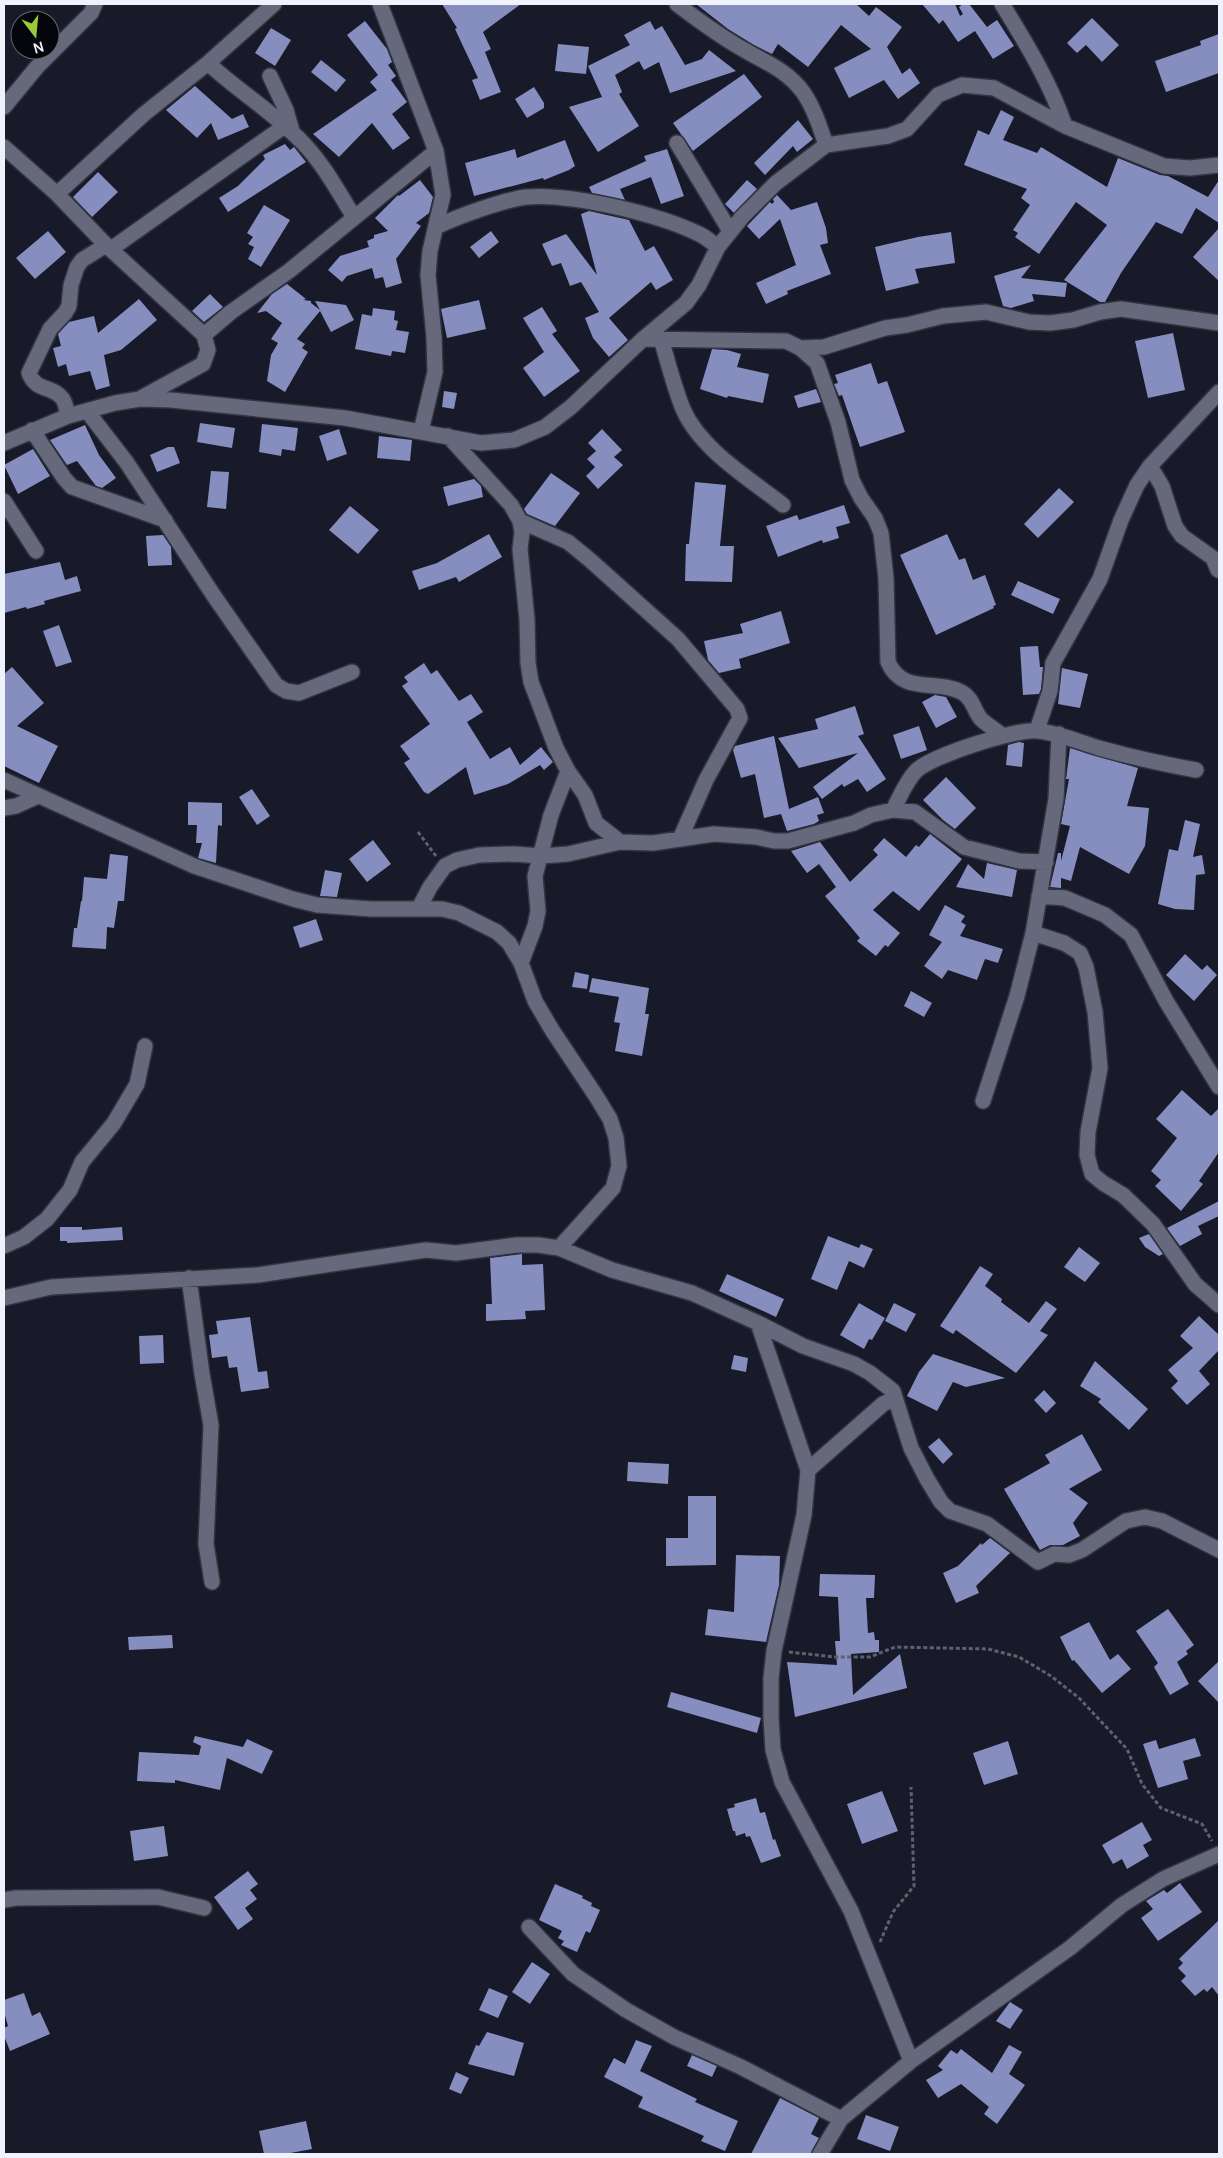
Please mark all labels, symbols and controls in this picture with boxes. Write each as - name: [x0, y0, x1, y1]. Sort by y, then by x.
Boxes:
- north arrow: [10, 10, 60, 60]
- text: N: [31, 37, 46, 58]

